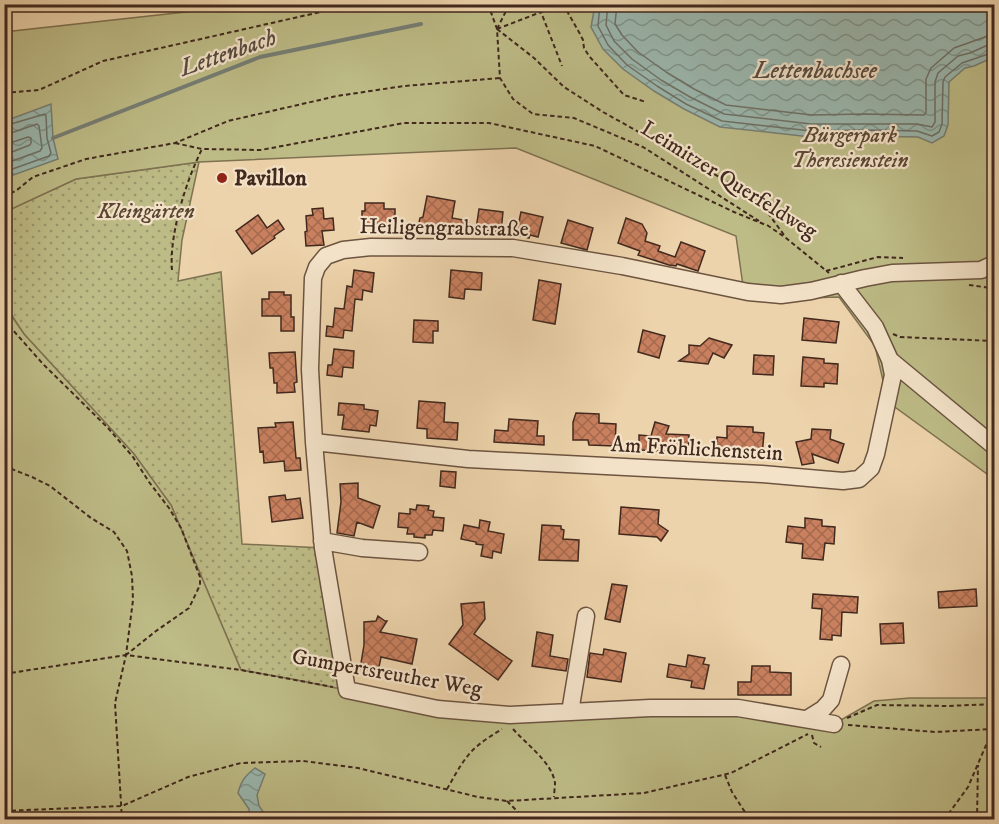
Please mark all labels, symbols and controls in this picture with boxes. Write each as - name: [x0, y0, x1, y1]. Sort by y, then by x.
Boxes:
- water label: Lettenbach: [174, 22, 280, 84]
- water label: Lettenbachsee: [751, 56, 878, 86]
- street label: Leimitzer Querfeldweg: [636, 115, 822, 245]
- park label: Bürgerpark Theresienstein: [792, 122, 908, 174]
- place label: Pavillon: [234, 165, 307, 192]
- marker: Pavillon: [215, 171, 229, 185]
- park label: Kleingärten: [96, 198, 195, 225]
- street label: Heiligengrabstraße: [359, 213, 529, 243]
- street label: Am Fröhlichenstein: [610, 431, 784, 467]
- street label: Gumpertsreuther Weg: [290, 643, 484, 703]

